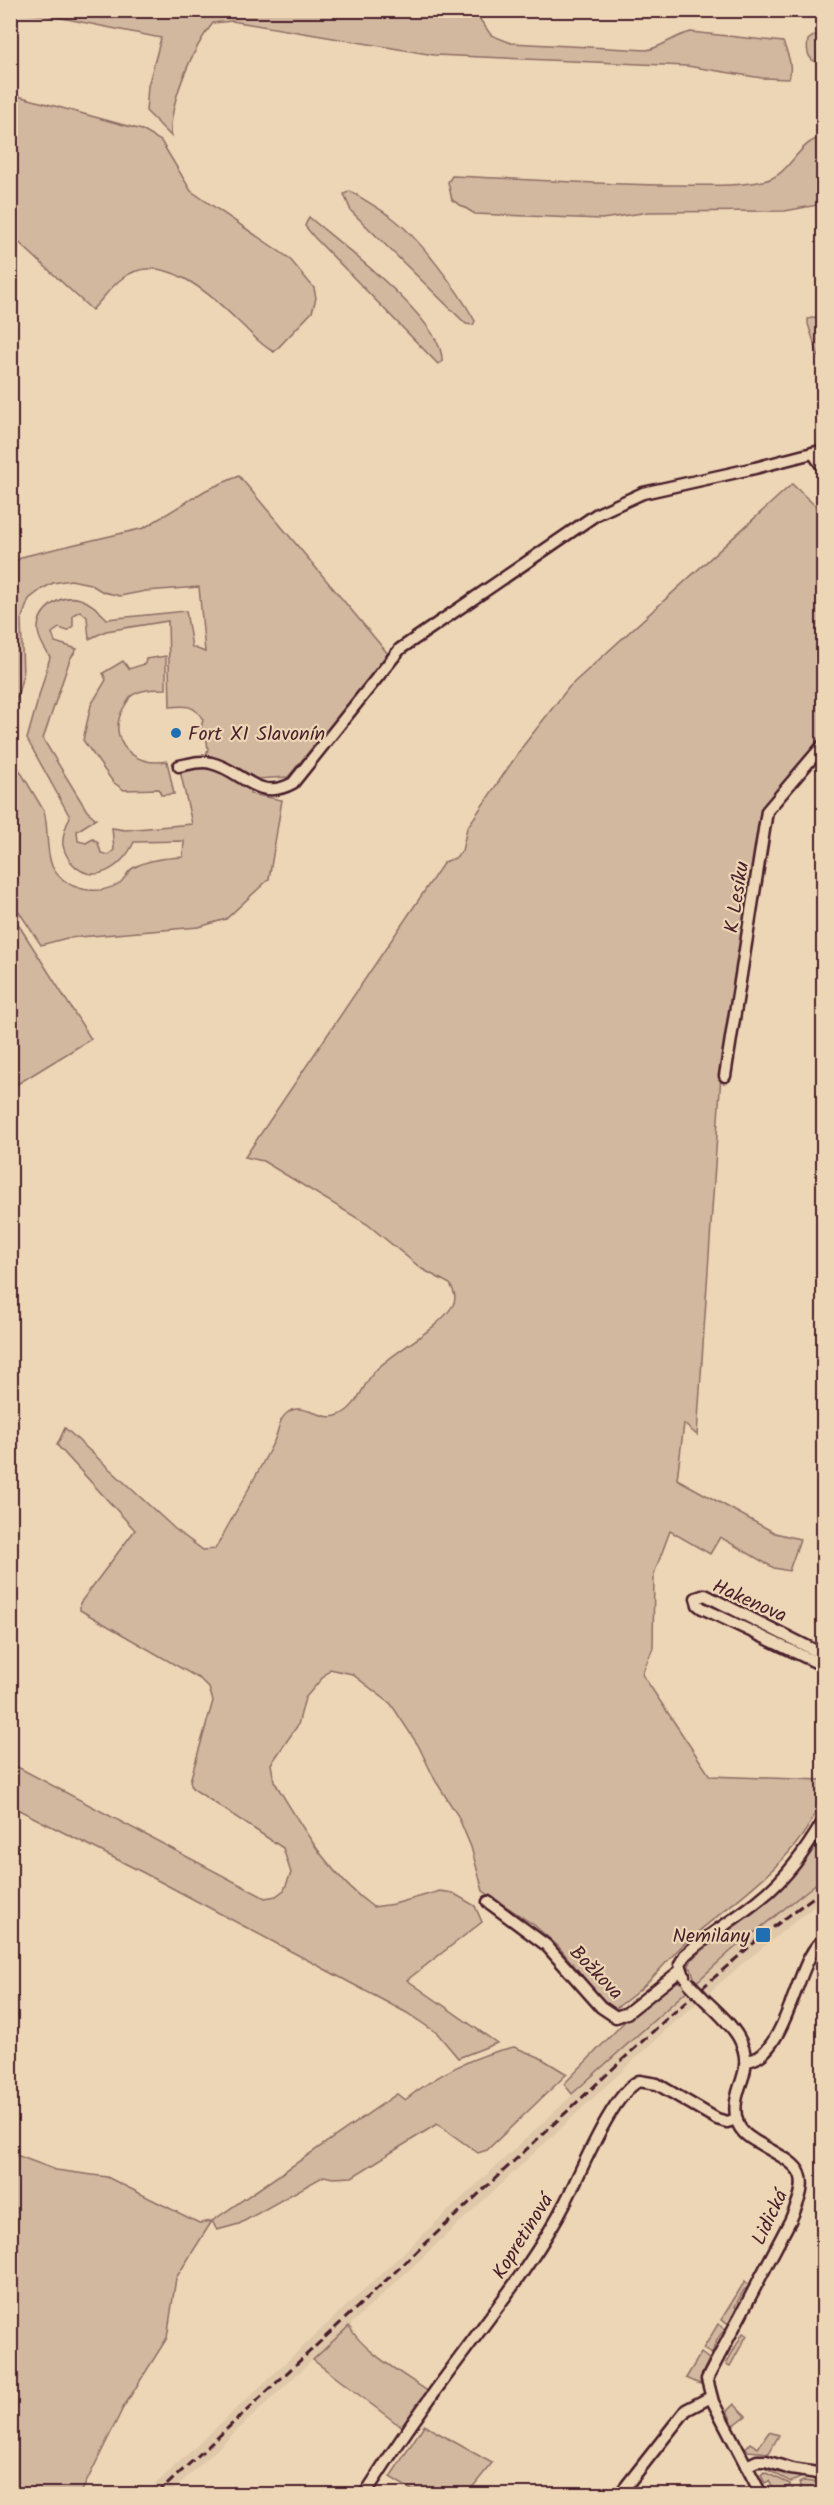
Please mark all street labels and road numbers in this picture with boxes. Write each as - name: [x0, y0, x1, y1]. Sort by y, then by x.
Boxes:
- street label: K Lesíku: [717, 859, 759, 935]
- street label: Hakenova: [707, 1571, 792, 1632]
- street label: Božkova: [561, 1938, 630, 2008]
- street label: Lidická: [744, 2183, 798, 2251]
- street label: Kopretinová: [485, 2186, 564, 2286]

